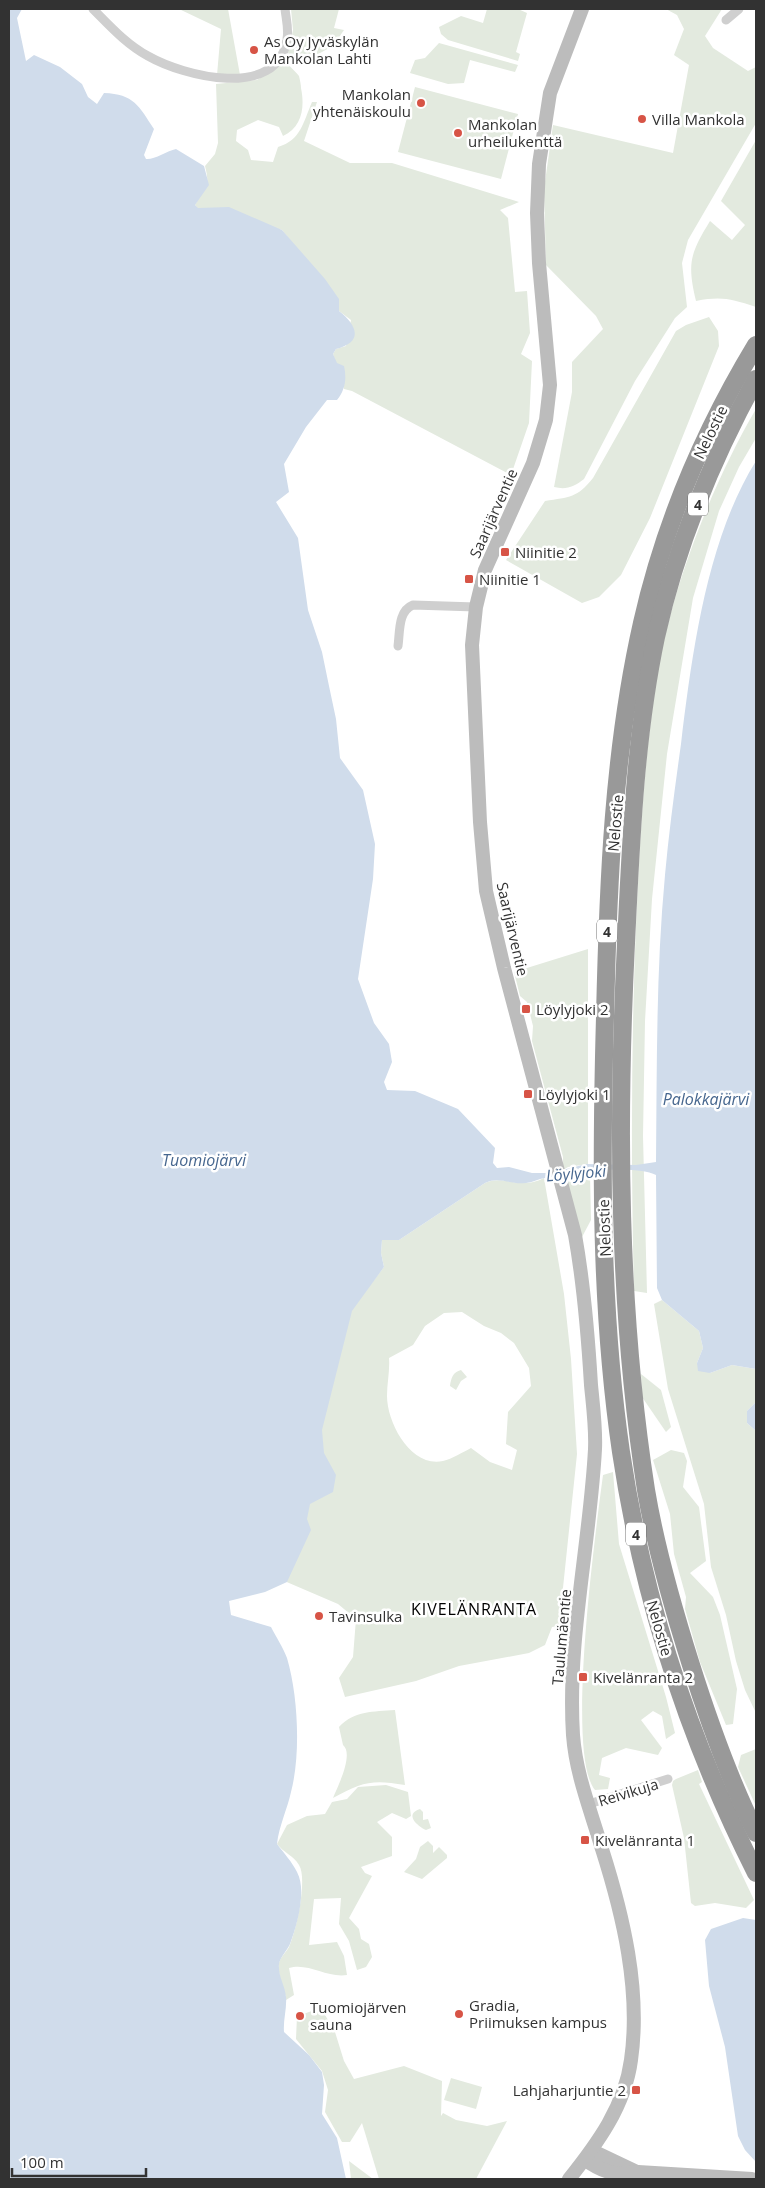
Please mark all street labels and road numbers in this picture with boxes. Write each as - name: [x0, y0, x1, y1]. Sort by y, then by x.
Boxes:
- street label: Nelostie: [688, 402, 732, 462]
- street label: Saarijärventie: [464, 465, 522, 561]
- road number: 4: [688, 492, 708, 516]
- street label: Nelostie: [603, 794, 627, 852]
- street label: Saarijärventie: [492, 880, 534, 978]
- road number: 4: [597, 919, 617, 942]
- street label: Nelostie: [593, 1199, 615, 1257]
- road number: 4: [626, 1522, 646, 1546]
- street label: Taulumäentie: [547, 1588, 575, 1686]
- street label: Nelostie: [642, 1598, 678, 1658]
- street label: Reivikuja: [595, 1773, 661, 1811]

